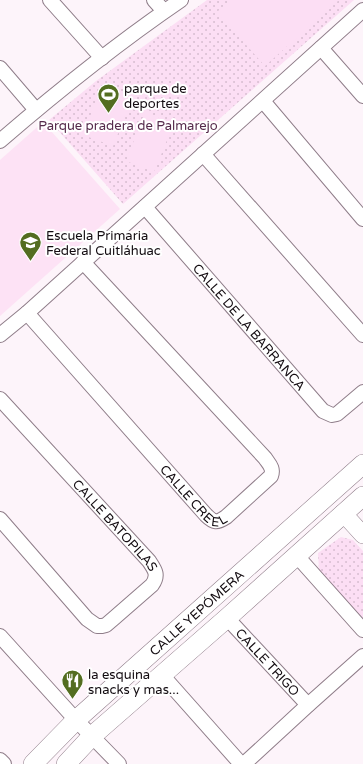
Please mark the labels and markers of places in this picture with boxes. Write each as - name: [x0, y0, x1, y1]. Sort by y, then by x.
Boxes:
- place label: parque de deportes: [124, 81, 187, 112]
- sports icon: parque de deportes: [95, 82, 121, 115]
- place label: Escuela Primaria Federal Cuitláhuac: [46, 228, 161, 259]
- school or university icon: Escuela Primaria Federal Cuitláhuac: [17, 229, 43, 262]
- place label: la esquina snacks y mas...: [88, 667, 179, 698]
- restaurant icon: la esquina snacks y mas...: [60, 668, 86, 701]

